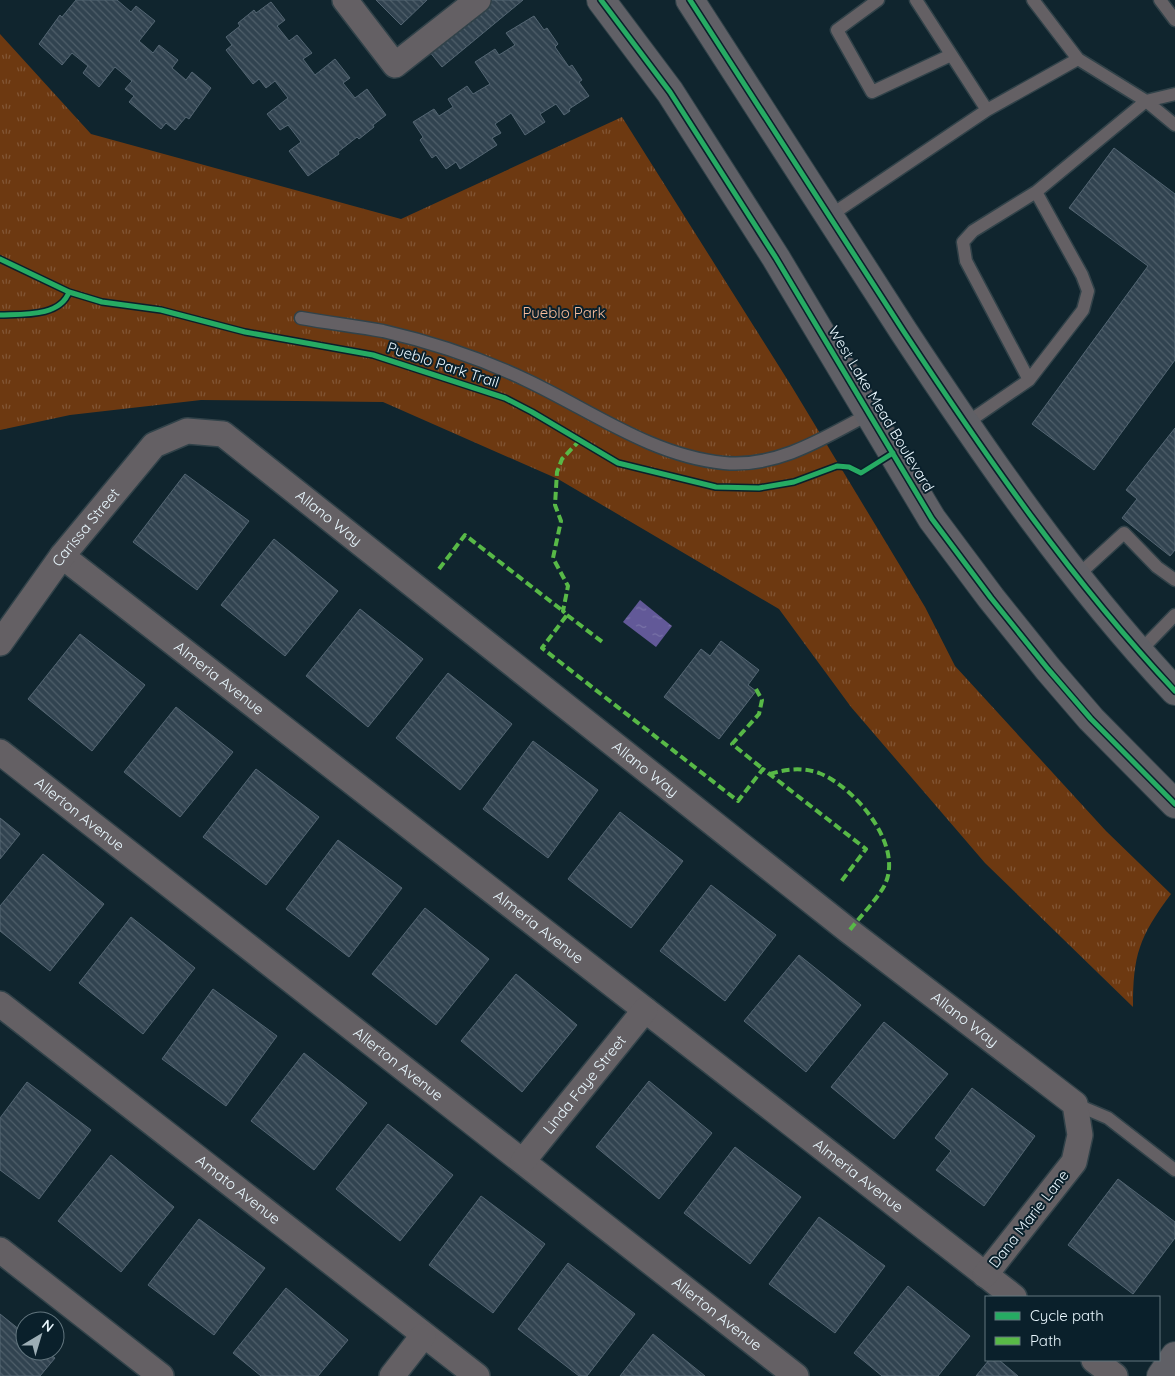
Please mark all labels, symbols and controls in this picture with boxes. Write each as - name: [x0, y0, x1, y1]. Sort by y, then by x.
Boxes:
- park label: Pueblo Park: [522, 303, 606, 322]
- street label: West Lake Mead Boulevard: [824, 322, 939, 495]
- street label: Pueblo Park Trail: [385, 337, 502, 392]
- street label: Carissa Street: [47, 484, 123, 570]
- street label: Allano Way: [292, 485, 366, 550]
- street label: Almeria Avenue: [171, 637, 268, 719]
- street label: Allano Way: [608, 737, 683, 801]
- street label: Allerton Avenue: [31, 773, 129, 855]
- street label: Almeria Avenue: [490, 886, 588, 968]
- street label: Allano Way: [928, 987, 1002, 1051]
- street label: Allerton Avenue: [350, 1023, 447, 1105]
- street label: Linda Faye Street: [539, 1031, 630, 1138]
- street label: Almeria Avenue: [810, 1134, 907, 1216]
- street label: Amato Avenue: [192, 1150, 285, 1228]
- street label: Dana Marie Lane: [984, 1166, 1073, 1271]
- street label: Allerton Avenue: [669, 1273, 766, 1355]
- legend: [985, 1296, 1160, 1361]
- text: Cycle path: [1030, 1306, 1104, 1325]
- north arrow: [15, 1311, 65, 1361]
- text: N: [38, 1315, 58, 1336]
- text: Path: [1030, 1331, 1062, 1350]

